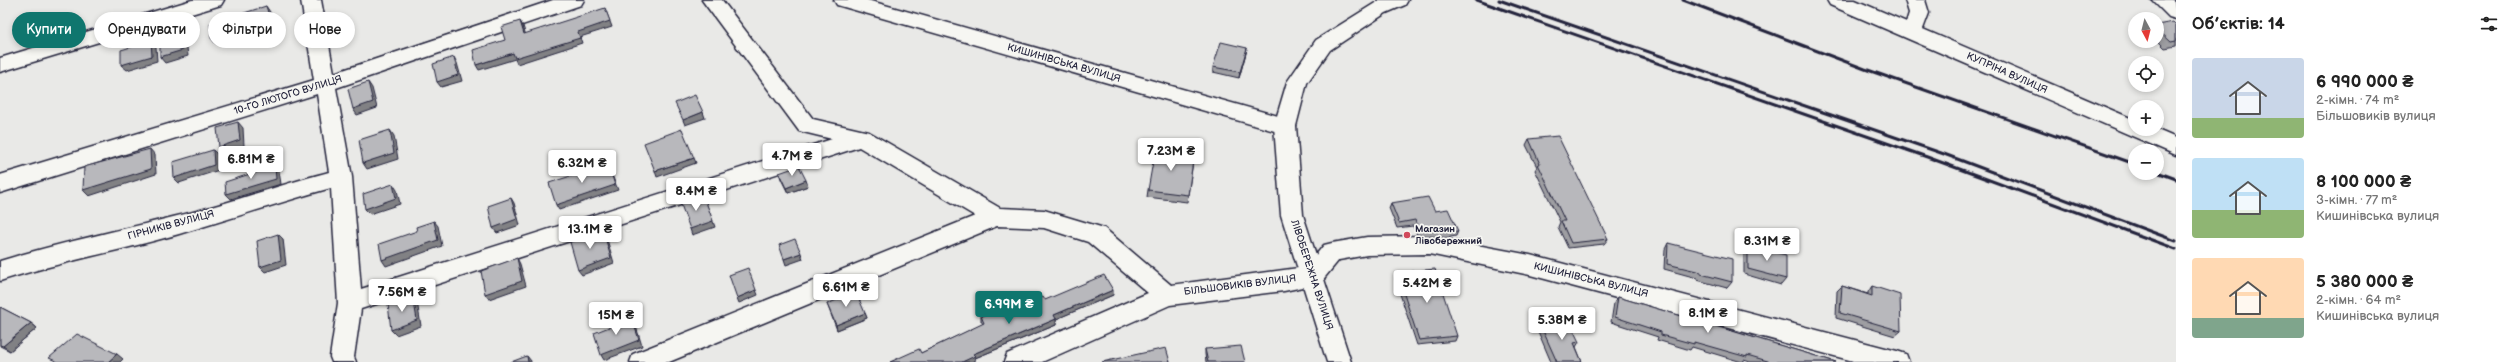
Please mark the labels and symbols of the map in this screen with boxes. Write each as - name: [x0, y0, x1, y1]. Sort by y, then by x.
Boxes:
- north arrow: [2128, 12, 2164, 48]
- street label: КИШИНІВСЬКА ВУЛИЦЯ: [1006, 41, 1122, 85]
- street label: КУПРІНА ВУЛИЦЯ: [1965, 50, 2049, 96]
- street label: 10-ГО ЛЮТОГО ВУЛИЦЯ: [232, 73, 344, 117]
- pin: 7.23M ₴: [1134, 138, 1208, 172]
- pin: 4.7M ₴: [759, 143, 825, 177]
- pin: 6.81M ₴: [214, 146, 288, 180]
- pin: 6.32M ₴: [545, 150, 619, 184]
- pin: 8.4M ₴: [663, 178, 729, 212]
- street label: ГІРНИКІВ ВУЛИЦЯ: [126, 208, 216, 242]
- pin: 13.1M ₴: [553, 216, 627, 250]
- street label: ЛІВОБЕРЕЖНА ВУЛИЦЯ: [1288, 217, 1336, 332]
- place label: Магазин Лівобережний: [1414, 223, 1482, 247]
- pin: 8.31M ₴: [1730, 228, 1804, 262]
- marker: Магазин Лівобережний: [1402, 230, 1412, 240]
- street label: КИШИНІВСЬКА ВУЛИЦЯ: [1533, 260, 1649, 300]
- pin: 5.42M ₴: [1390, 270, 1464, 304]
- street label: БІЛЬШОВИКІВ ВУЛИЦЯ: [1183, 272, 1297, 298]
- pin: 6.61M ₴: [809, 274, 883, 308]
- pin: 7.56M ₴: [365, 279, 439, 313]
- pin: 6.99M ₴: [972, 291, 1046, 325]
- pin: 8.1M ₴: [1675, 300, 1741, 334]
- pin: 15M ₴: [588, 302, 644, 336]
- pin: 5.38M ₴: [1525, 307, 1599, 341]

